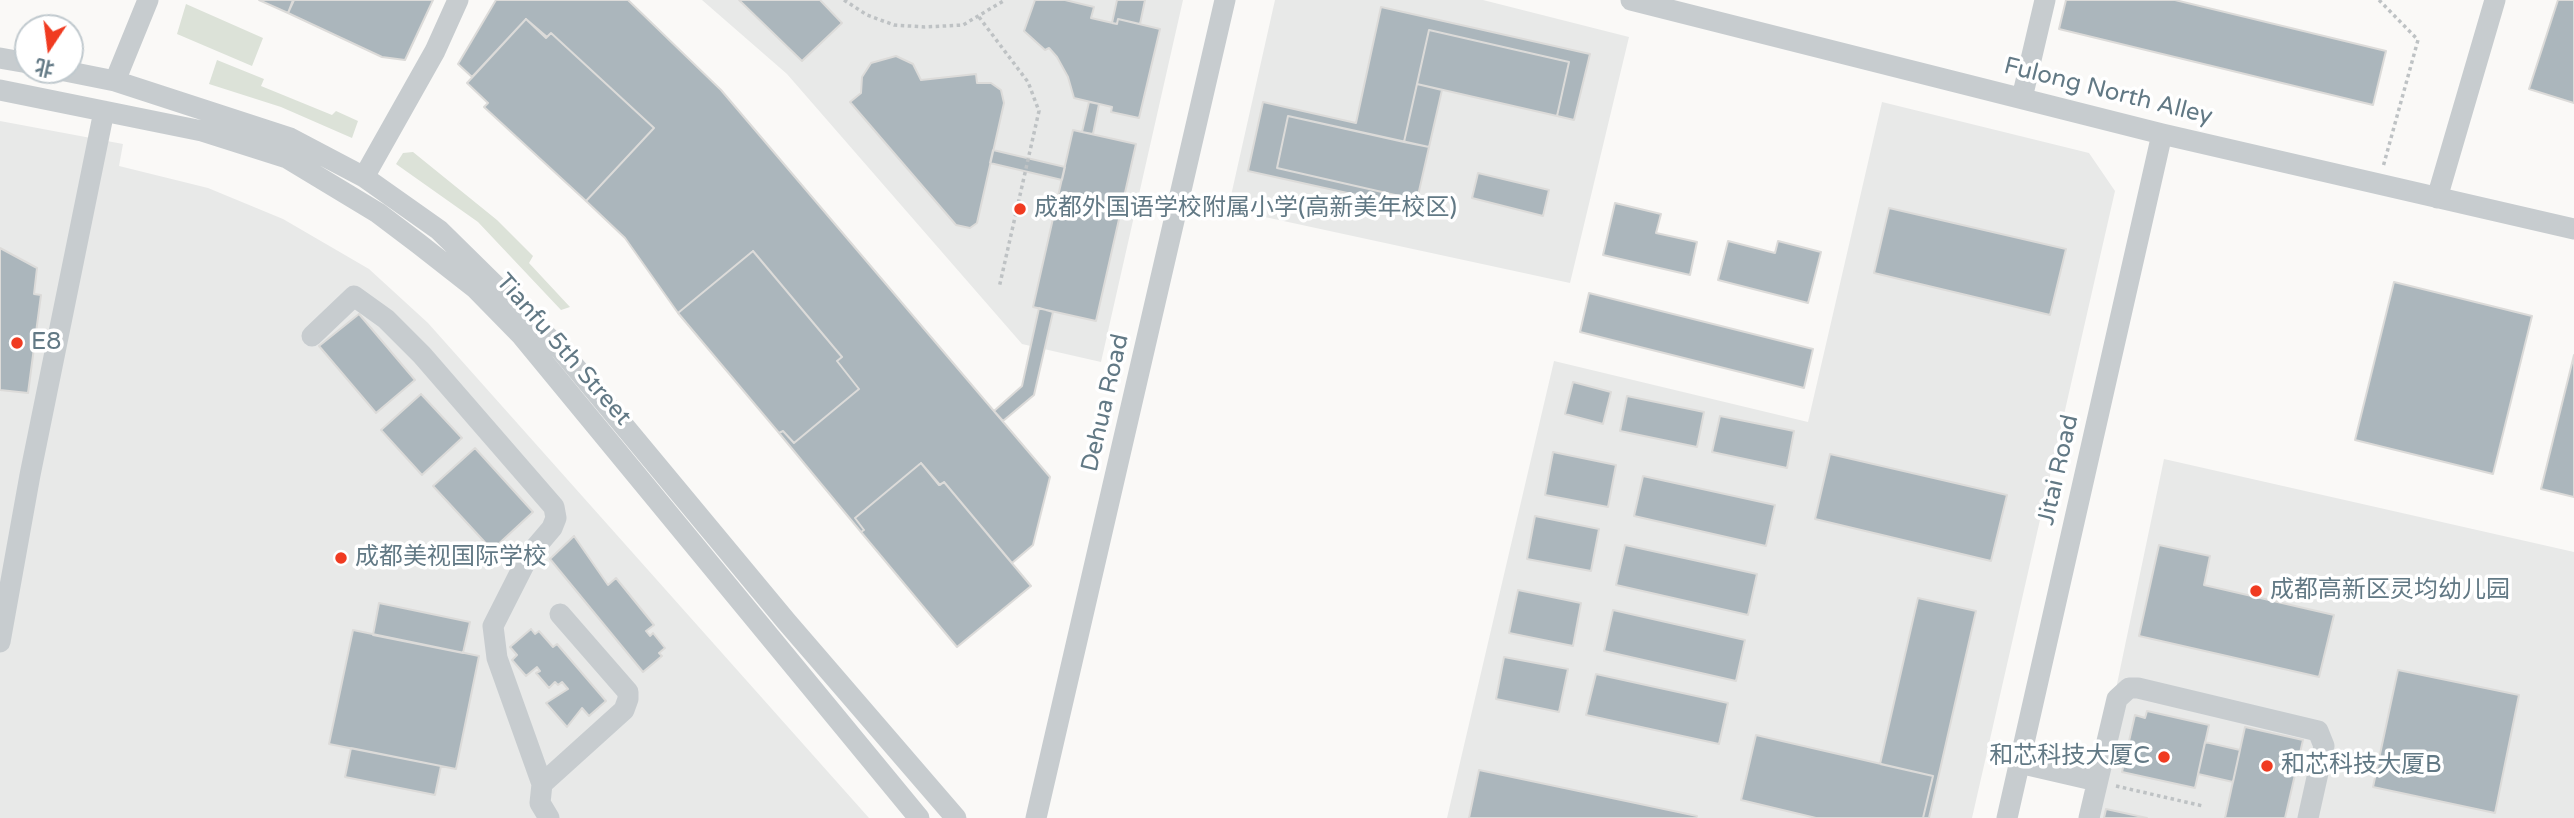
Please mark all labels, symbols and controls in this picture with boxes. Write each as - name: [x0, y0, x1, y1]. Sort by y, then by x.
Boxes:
- north arrow: [14, 14, 84, 84]
- street label: Fulong North Alley: [2001, 52, 2215, 132]
- text: 北: [33, 55, 56, 80]
- place label: 成都外国语学校附属小学(高新美年校区): [1034, 195, 1457, 223]
- marker: 成都外国语学校附属小学(高新美年校区): [1012, 201, 1028, 217]
- street label: Tianfu 5th Street: [489, 268, 637, 432]
- place label: E8: [31, 329, 61, 357]
- street label: Dehua Road: [1076, 331, 1136, 475]
- marker: E8: [9, 335, 25, 351]
- street label: Jitai Road: [2032, 412, 2086, 528]
- place label: 成都美视国际学校: [355, 544, 547, 572]
- marker: 成都美视国际学校: [333, 550, 349, 566]
- place label: 成都高新区灵均幼儿园: [2270, 577, 2510, 605]
- marker: 成都高新区灵均幼儿园: [2248, 583, 2264, 599]
- place label: 和芯科技大厦C: [1989, 743, 2150, 771]
- marker: 和芯科技大厦C: [2156, 749, 2172, 765]
- place label: 和芯科技大厦B: [2281, 752, 2442, 780]
- marker: 和芯科技大厦B: [2259, 758, 2275, 774]

